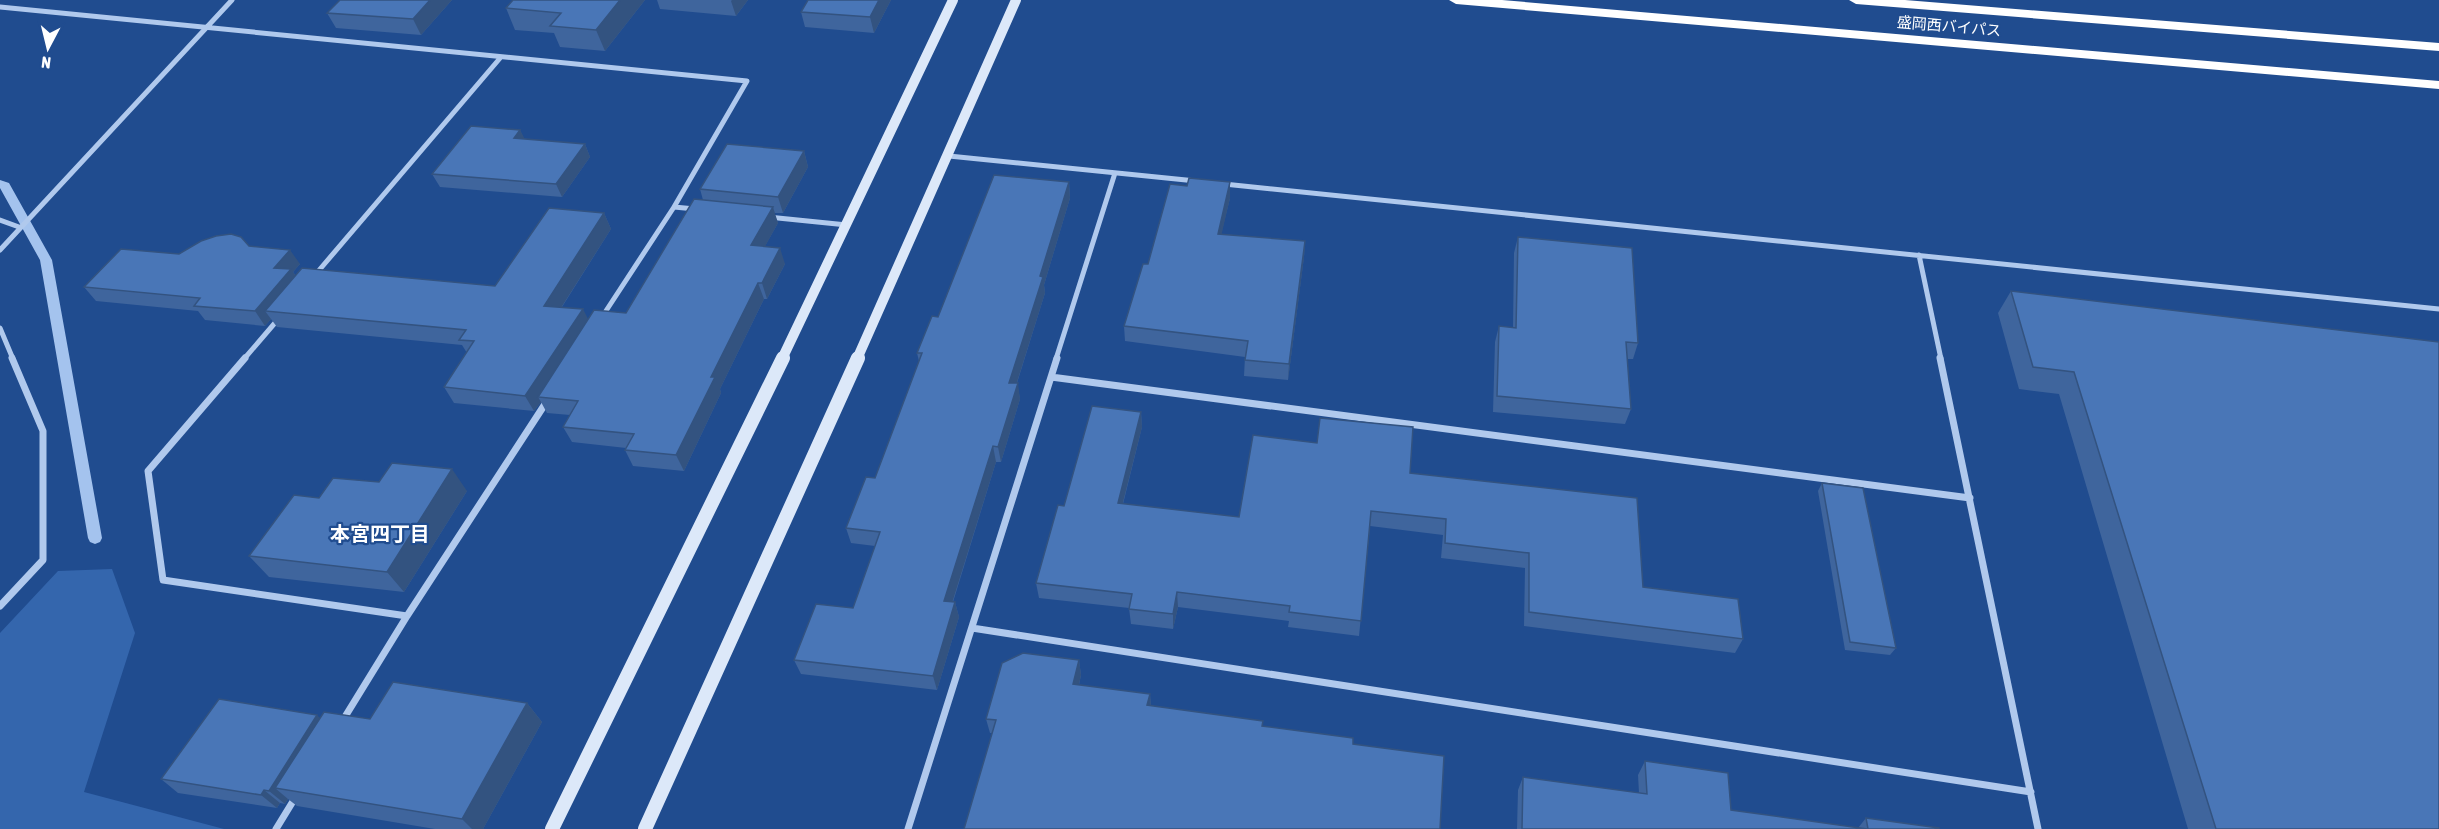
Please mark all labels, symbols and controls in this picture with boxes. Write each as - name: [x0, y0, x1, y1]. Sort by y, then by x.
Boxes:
- street label: 盛岡西バイパス: [1896, 13, 2002, 39]
- north arrow: [18, 18, 78, 78]
- text: N: [40, 53, 52, 72]
- district label: 本宮四丁目: [330, 522, 430, 545]

